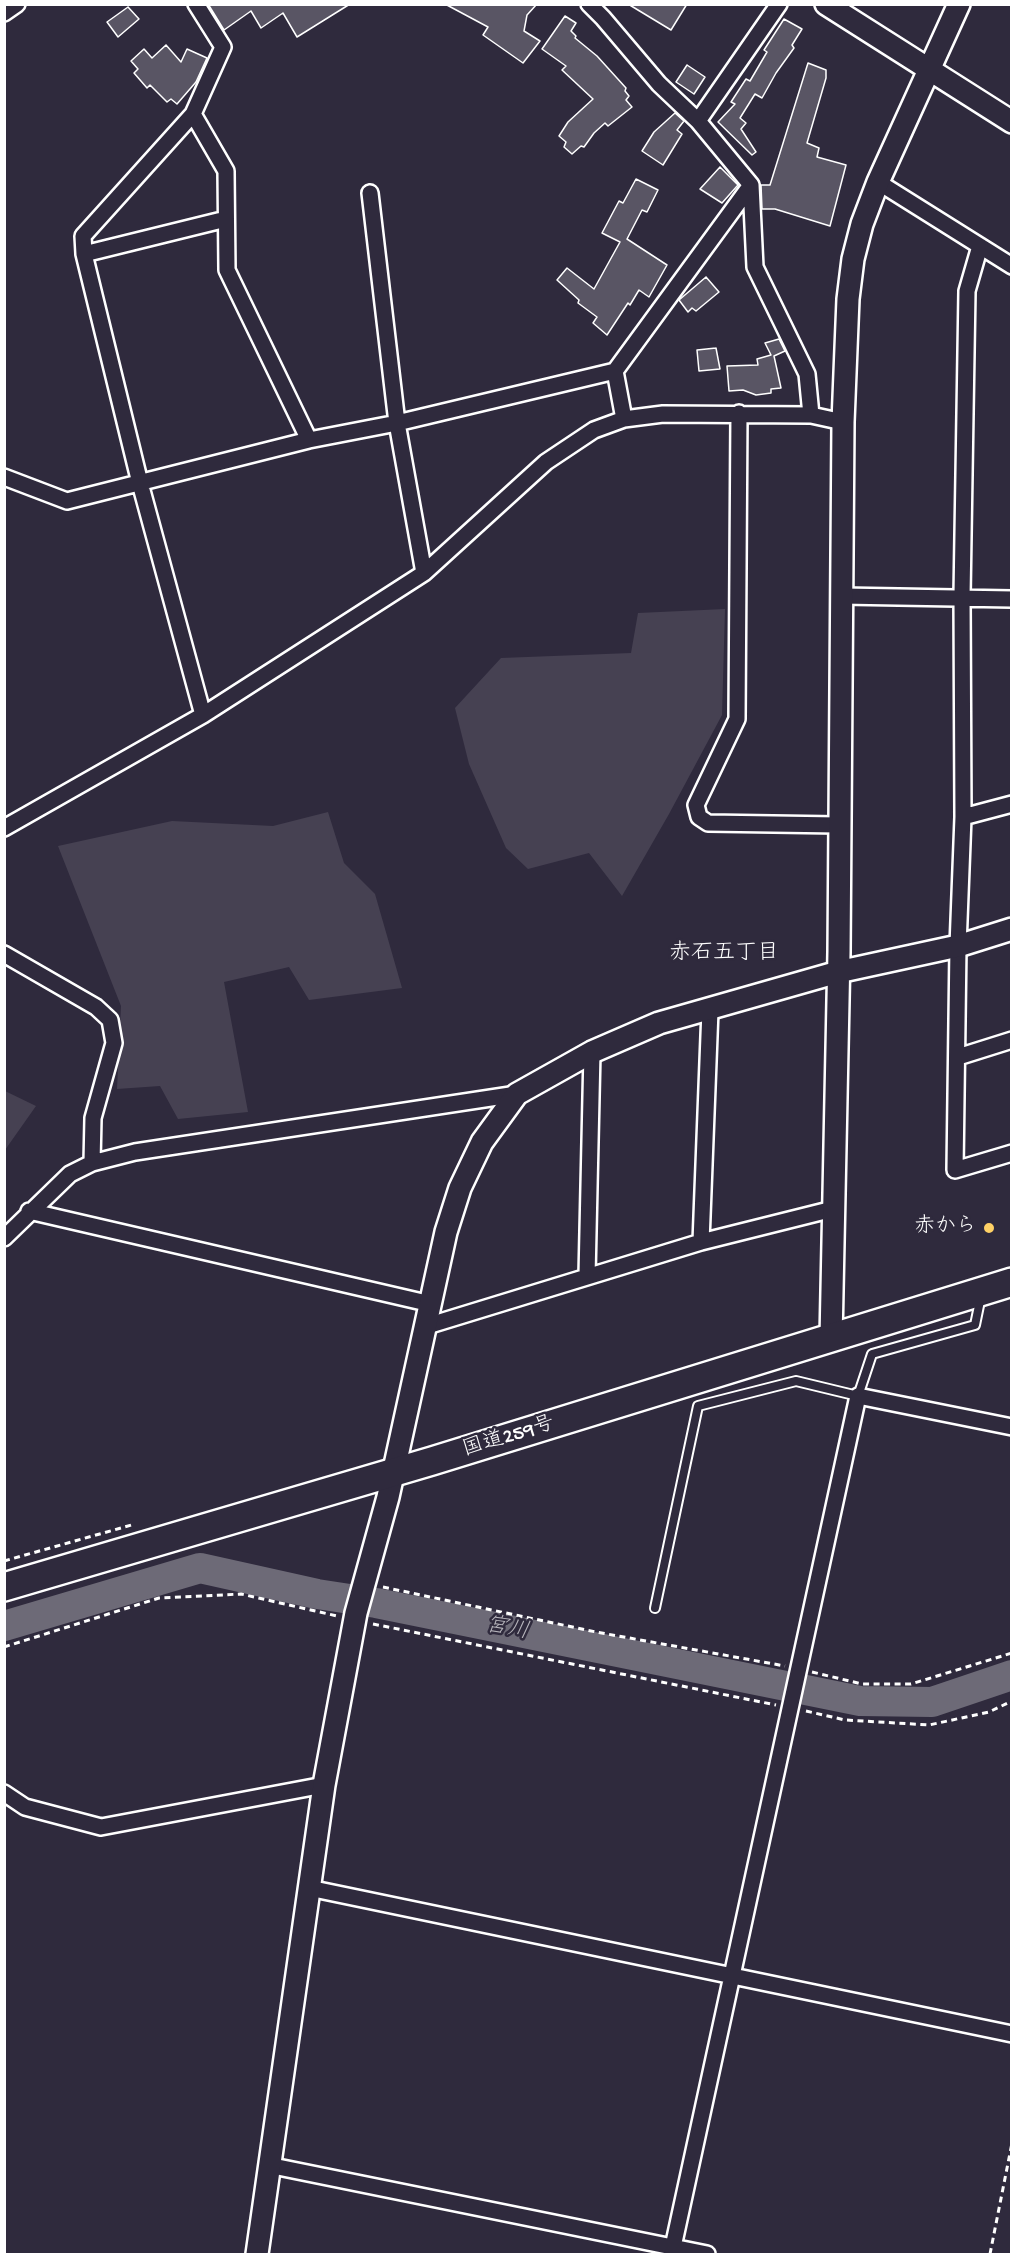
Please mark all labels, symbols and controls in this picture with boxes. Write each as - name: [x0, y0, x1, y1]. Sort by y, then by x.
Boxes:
- district label: 赤石五丁目: [669, 942, 779, 968]
- place label: 赤から: [914, 1215, 977, 1241]
- marker: 赤から: [982, 1221, 996, 1235]
- street label: 国道259号: [460, 1412, 558, 1464]
- water label: 宮川: [483, 1613, 531, 1647]

